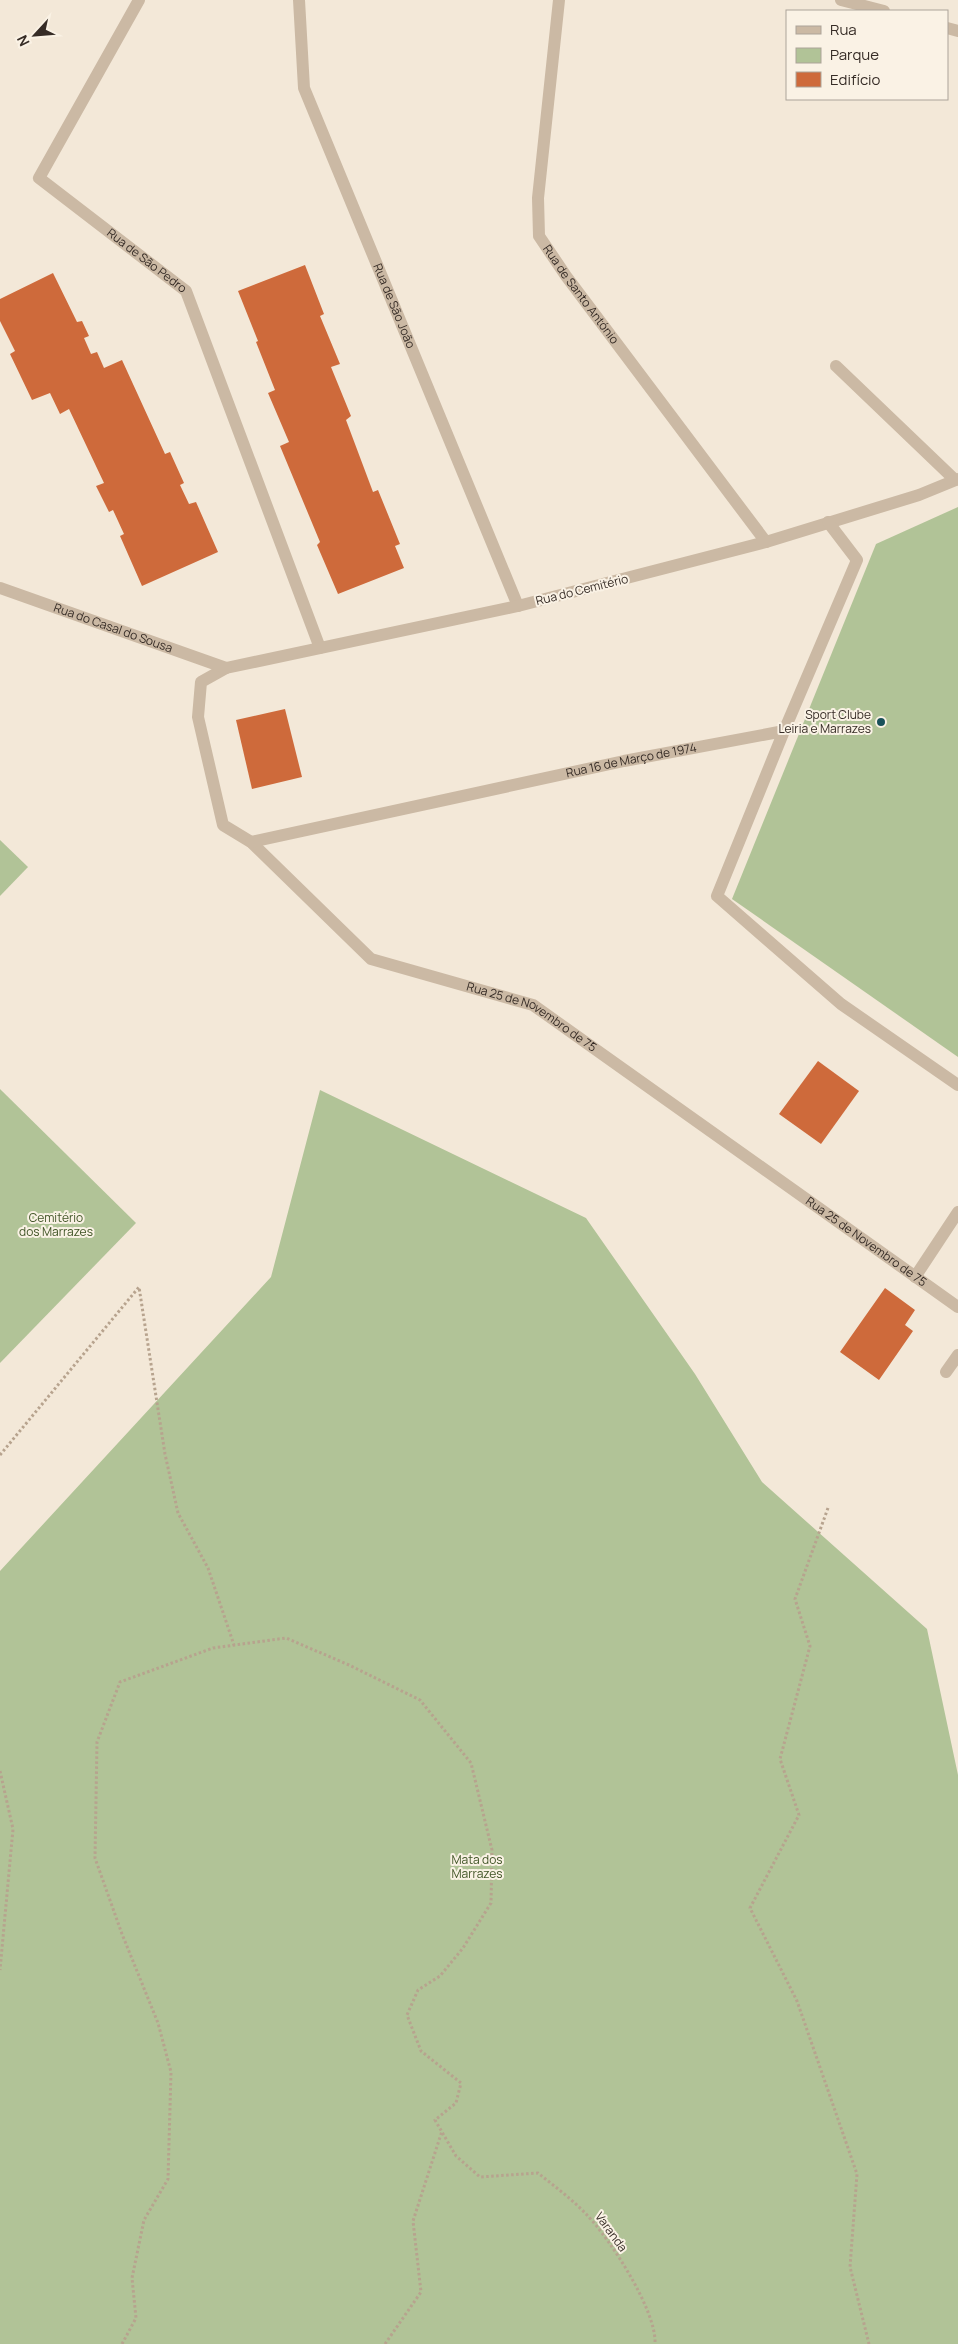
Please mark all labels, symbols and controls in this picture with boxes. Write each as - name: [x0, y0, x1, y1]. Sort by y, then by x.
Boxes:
- north arrow: [10, 10, 60, 60]
- legend: [786, 10, 948, 100]
- text: Rua: [830, 19, 857, 40]
- text: N: [12, 32, 34, 50]
- text: Parque: [830, 44, 879, 65]
- text: Edifício: [830, 69, 881, 90]
- street label: Rua de São Pedro: [104, 224, 190, 297]
- street label: Rua de Santo António: [539, 241, 623, 347]
- street label: Rua de São João: [369, 261, 420, 351]
- street label: Rua do Cemitério: [534, 570, 630, 609]
- street label: Rua do Casal do Sousa: [51, 599, 175, 656]
- place label: Sport Clube Leiria e Marrazes: [778, 706, 871, 737]
- marker: Sport Clube Leiria e Marrazes: [875, 716, 887, 728]
- street label: Rua 16 de Março de 1974: [564, 739, 698, 781]
- street label: Rua 25 de Novembro de 75: [465, 978, 600, 1056]
- street label: Rua 25 de Novembro de 75: [803, 1192, 931, 1290]
- park label: Cemitério dos Marrazes: [19, 1209, 93, 1240]
- park label: Mata dos Marrazes: [451, 1851, 503, 1882]
- street label: Varanda: [591, 2209, 632, 2255]

